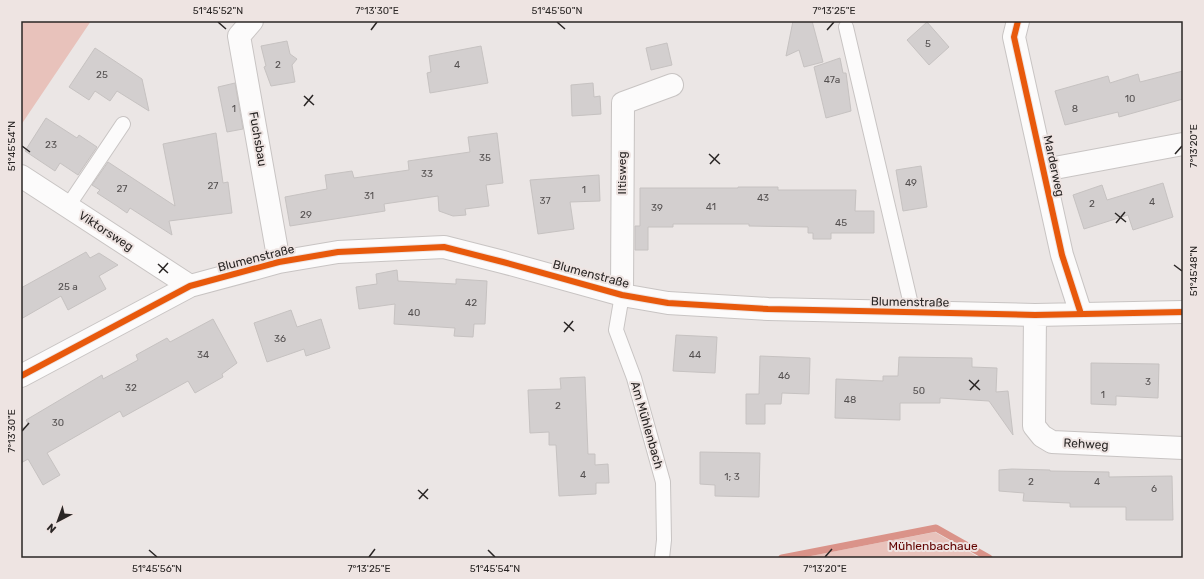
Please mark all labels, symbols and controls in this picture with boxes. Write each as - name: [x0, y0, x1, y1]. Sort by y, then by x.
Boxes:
- text: 51°45'52"N: [193, 5, 243, 17]
- text: 7°13'30"E: [355, 5, 399, 17]
- text: 51°45'50"N: [532, 5, 582, 17]
- text: 7°13'25"E: [812, 5, 856, 17]
- house number: 5: [925, 38, 931, 50]
- house number: 2: [275, 59, 281, 71]
- house number: 4: [454, 59, 460, 71]
- house number: 25: [96, 69, 108, 81]
- house number: 47a: [824, 74, 840, 86]
- house number: 10: [1125, 93, 1135, 105]
- house number: 1: [232, 103, 236, 115]
- house number: 8: [1072, 103, 1078, 115]
- street label: Fuchsbau: [246, 111, 270, 167]
- text: 51°45'54"N: [6, 121, 18, 171]
- text: 7°13'20"E: [1188, 124, 1200, 168]
- street label: Marderweg: [1041, 134, 1067, 198]
- house number: 23: [45, 139, 57, 151]
- street label: Iltisweg: [615, 151, 629, 195]
- house number: 35: [479, 152, 491, 164]
- house number: 33: [421, 168, 433, 180]
- house number: 49: [905, 177, 917, 189]
- house number: 27: [208, 180, 219, 192]
- house number: 27: [117, 183, 128, 195]
- house number: 1: [582, 184, 586, 196]
- house number: 31: [364, 190, 374, 202]
- house number: 43: [757, 192, 769, 204]
- house number: 37: [539, 195, 551, 207]
- house number: 4: [1149, 196, 1155, 208]
- house number: 2: [1089, 198, 1095, 210]
- house number: 41: [706, 201, 716, 213]
- house number: 39: [651, 202, 663, 214]
- street label: Viktorsweg: [76, 208, 136, 254]
- house number: 29: [300, 209, 312, 221]
- house number: 45: [835, 217, 847, 229]
- street label: Blumenstraße: [216, 242, 296, 274]
- text: 51°45'48"N: [1188, 246, 1200, 296]
- street label: Blumenstraße: [551, 257, 631, 291]
- house number: 25 a: [58, 281, 78, 293]
- street label: Blumenstraße: [871, 294, 950, 310]
- house number: 42: [465, 297, 477, 309]
- house number: 40: [408, 307, 420, 319]
- house number: 36: [274, 333, 286, 345]
- house number: 34: [197, 349, 209, 361]
- house number: 44: [689, 349, 701, 361]
- house number: 46: [778, 370, 790, 382]
- house number: 3: [1145, 376, 1151, 388]
- street label: Am Mühlenbach: [628, 380, 666, 470]
- house number: 32: [125, 382, 137, 394]
- house number: 50: [913, 385, 925, 397]
- house number: 1: [1101, 389, 1105, 401]
- house number: 48: [844, 394, 856, 406]
- house number: 2: [555, 400, 561, 412]
- text: 7°13'30"E: [6, 409, 18, 453]
- house number: 30: [52, 417, 64, 429]
- street label: Rehweg: [1063, 436, 1109, 452]
- house number: 4: [580, 469, 586, 481]
- house number: 1; 3: [724, 471, 740, 483]
- house number: 2: [1028, 476, 1034, 488]
- house number: 4: [1094, 476, 1100, 488]
- house number: 6: [1151, 483, 1157, 495]
- north arrow: [38, 501, 78, 541]
- text: N: [44, 521, 59, 536]
- park label: Mühlenbachaue: [888, 539, 978, 553]
- text: 51°45'56"N: [132, 563, 182, 575]
- text: 7°13'25"E: [347, 563, 391, 575]
- text: 51°45'54"N: [470, 563, 520, 575]
- text: 7°13'20"E: [803, 563, 847, 575]

